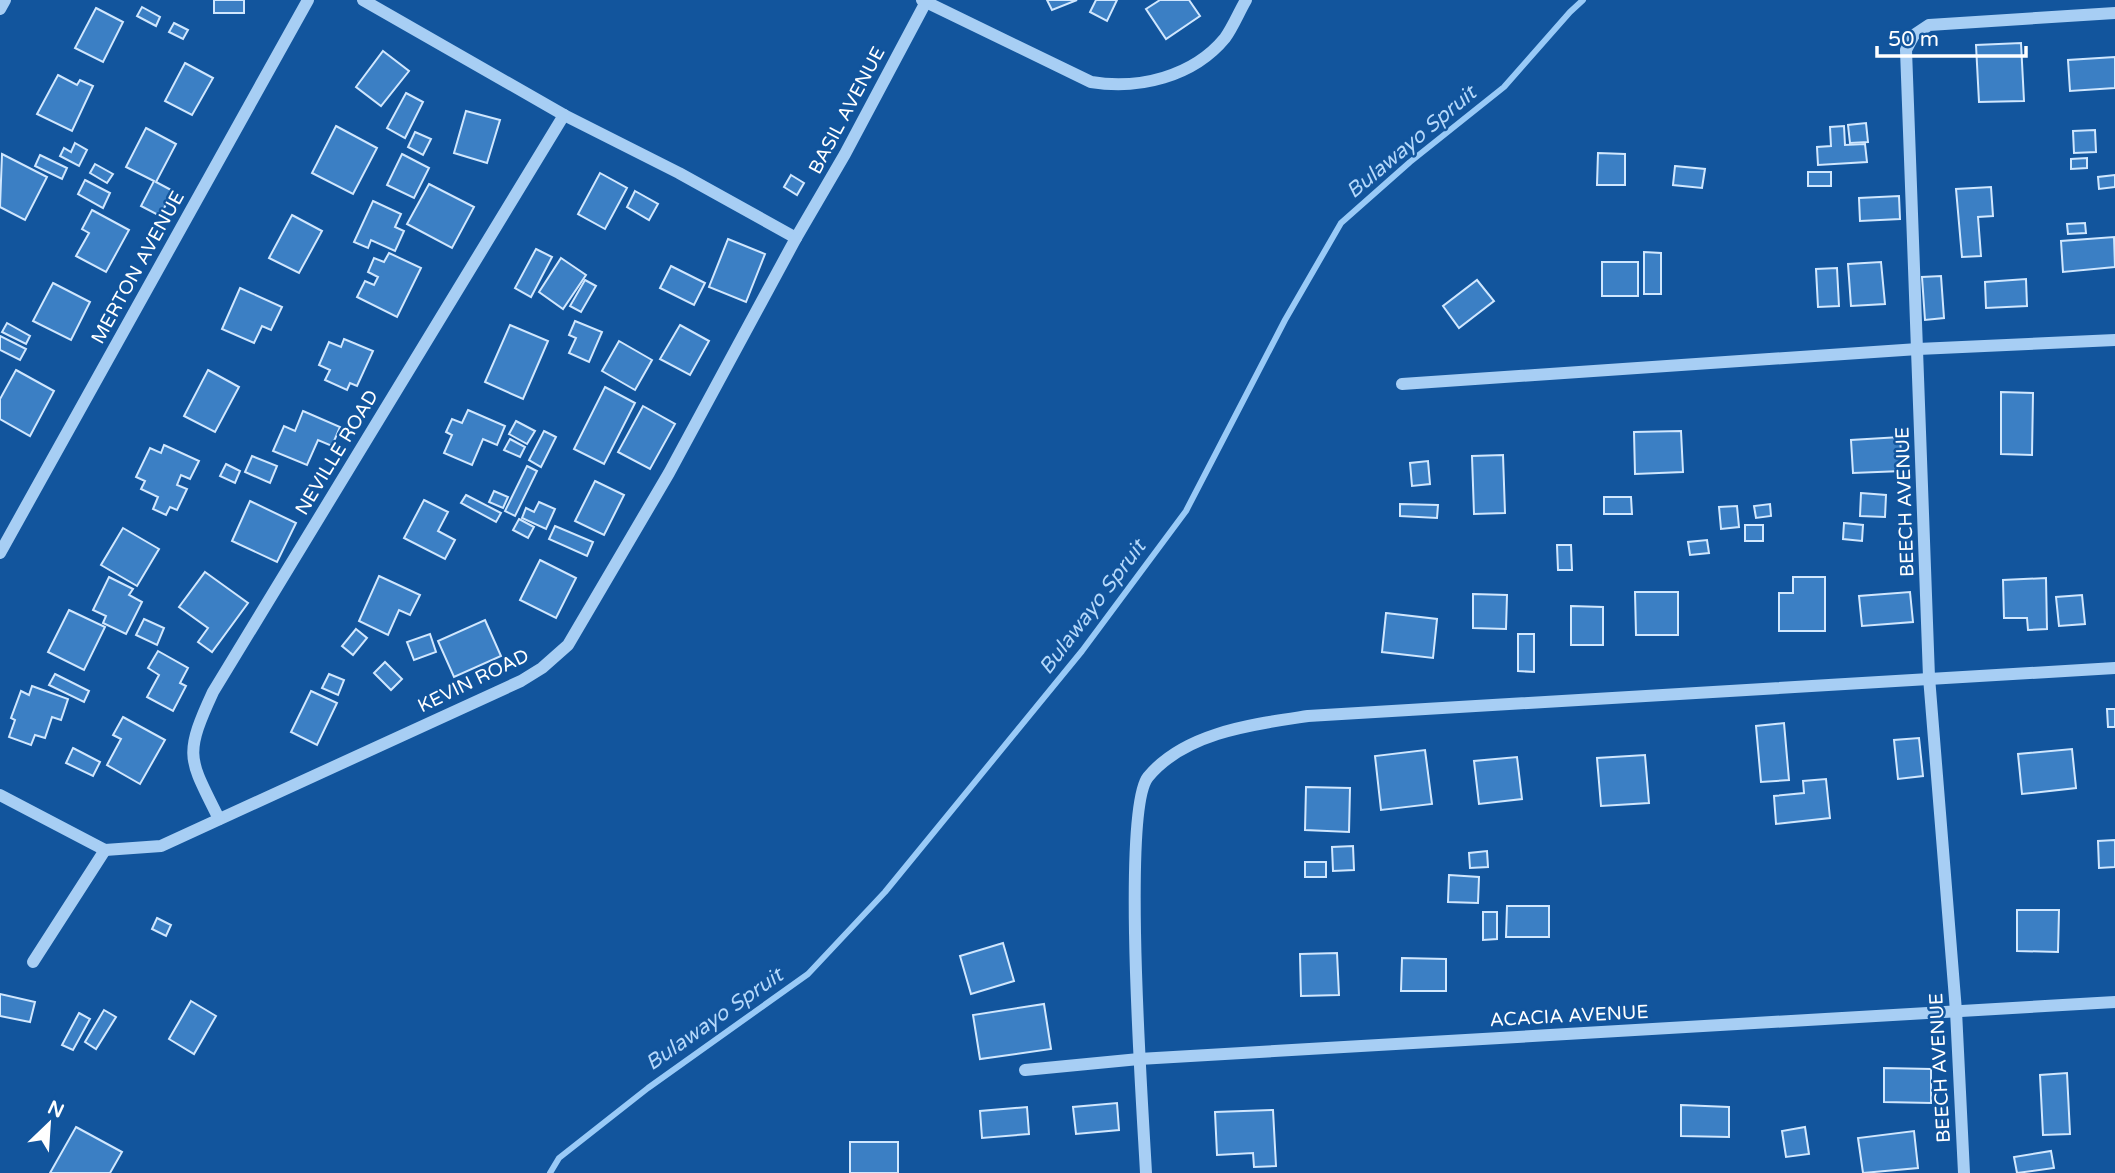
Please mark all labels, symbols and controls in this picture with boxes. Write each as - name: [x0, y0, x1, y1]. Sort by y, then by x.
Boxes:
- scale bar: [1877, 14, 2026, 58]
- text: 50 m: [1888, 27, 1939, 52]
- street label: BASIL AVENUE: [804, 43, 890, 178]
- water label: Bulawayo Spruit: [1341, 80, 1483, 204]
- street label: MERTON AVENUE: [87, 187, 189, 348]
- street label: NEVILLE ROAD: [291, 386, 383, 519]
- street label: BEECH AVENUE: [1891, 427, 1919, 577]
- water label: Bulawayo Spruit: [1034, 534, 1152, 679]
- street label: KEVIN ROAD: [414, 645, 533, 717]
- water label: Bulawayo Spruit: [641, 962, 789, 1076]
- street label: BEECH AVENUE: [1925, 992, 1955, 1144]
- street label: ACACIA AVENUE: [1489, 1001, 1649, 1031]
- north arrow: [14, 1089, 84, 1159]
- text: N: [44, 1096, 67, 1123]

